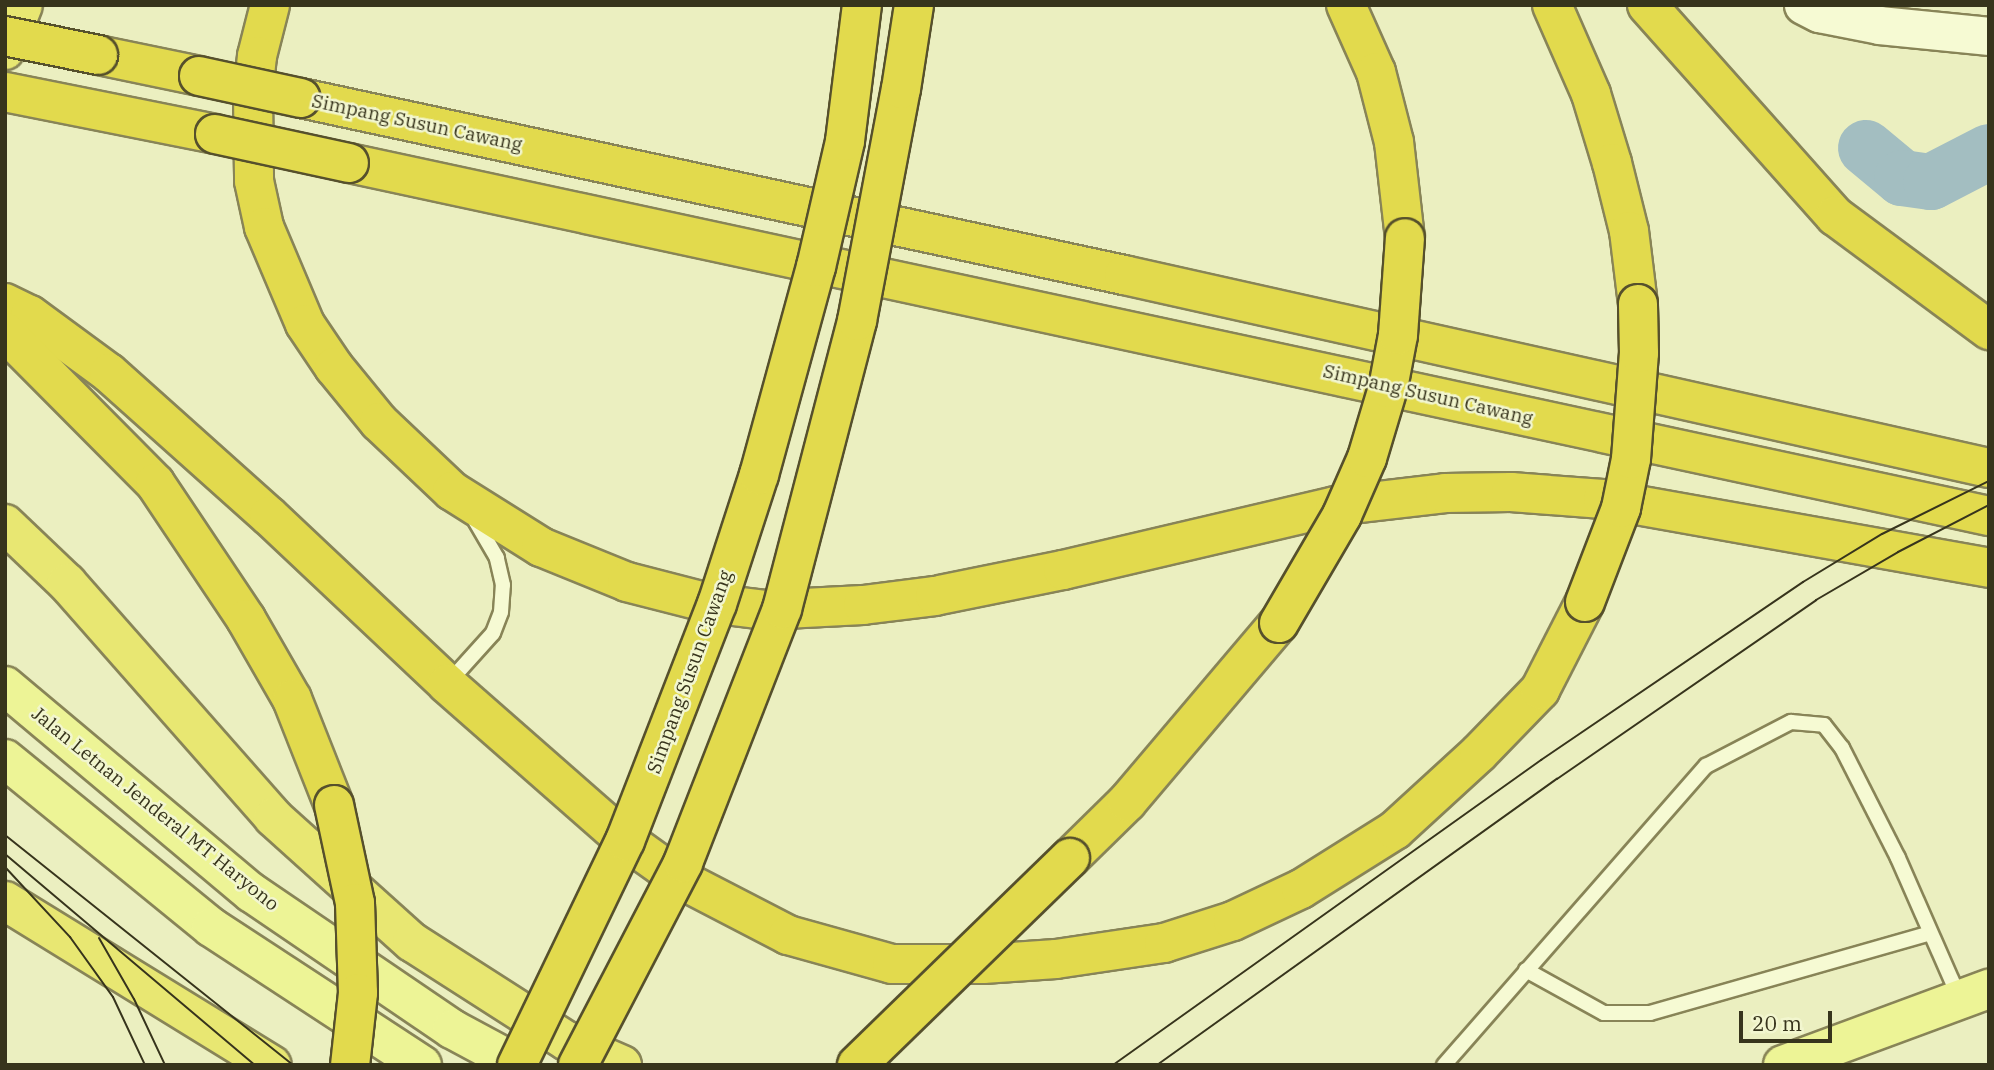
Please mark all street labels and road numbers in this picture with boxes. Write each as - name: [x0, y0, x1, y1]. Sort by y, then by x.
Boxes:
- street label: Simpang Susun Cawang: [310, 90, 524, 156]
- street label: Simpang Susun Cawang: [1321, 360, 1535, 430]
- street label: Simpang Susun Cawang: [643, 567, 737, 777]
- street label: Jalan Letnan Jenderal MT Haryono: [27, 702, 283, 916]

